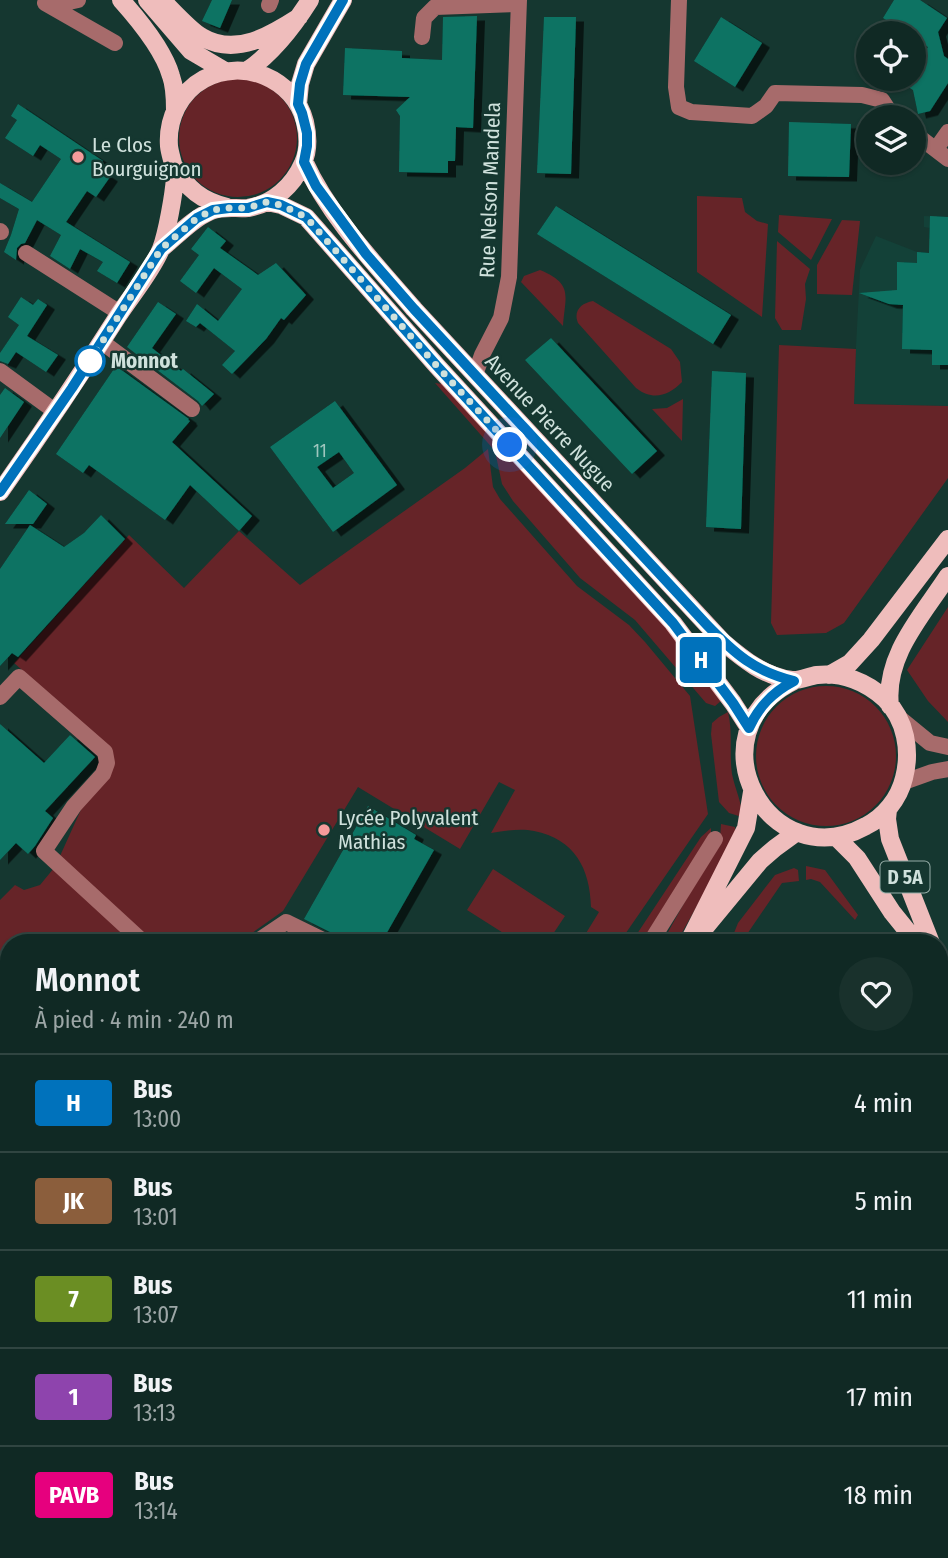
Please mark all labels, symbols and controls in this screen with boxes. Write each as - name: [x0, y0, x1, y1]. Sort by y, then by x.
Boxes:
- map controls: [856, 21, 926, 175]
- button: locate: [856, 21, 926, 91]
- street label: Rue Nelson Mandela: [474, 102, 506, 278]
- button: layers: [856, 105, 926, 175]
- place label: Le Clos Bourguignon: [92, 132, 202, 182]
- marker: Le Clos Bourguignon: [70, 149, 86, 165]
- marker: Monnot: [75, 346, 105, 376]
- place label: Monnot: [111, 348, 179, 374]
- street label: Avenue Pierre Nugue: [480, 349, 620, 497]
- your location: [492, 427, 527, 462]
- house number: 11: [313, 440, 327, 462]
- line badge: H: [678, 637, 724, 683]
- text: H: [694, 646, 708, 674]
- place label: Lycée Polyvalent Mathias: [338, 805, 479, 855]
- marker: Lycée Polyvalent Mathias: [316, 822, 332, 838]
- road number: D 5A: [880, 862, 930, 892]
- button: heart: [839, 957, 913, 1031]
- text: Monnot: [35, 960, 140, 1000]
- text: À pied · 4 min · 240 m: [35, 1006, 234, 1034]
- text: Bus: [133, 1074, 172, 1105]
- text: 4 min: [854, 1088, 913, 1119]
- text: H: [66, 1089, 81, 1117]
- text: 13:00: [133, 1105, 181, 1133]
- text: Bus: [133, 1172, 172, 1203]
- text: 5 min: [855, 1186, 913, 1217]
- text: JK: [63, 1187, 84, 1215]
- text: 13:01: [133, 1203, 178, 1231]
- text: Bus: [133, 1270, 172, 1301]
- text: 11 min: [847, 1284, 913, 1315]
- text: 7: [68, 1285, 79, 1313]
- text: 13:07: [133, 1301, 178, 1329]
- text: Bus: [133, 1368, 172, 1399]
- text: 17 min: [846, 1382, 913, 1413]
- text: 1: [68, 1383, 79, 1411]
- text: 13:13: [133, 1399, 176, 1427]
- text: Bus: [134, 1466, 174, 1497]
- text: 18 min: [844, 1480, 913, 1511]
- text: PAVB: [49, 1481, 99, 1509]
- text: 13:14: [134, 1497, 178, 1525]

